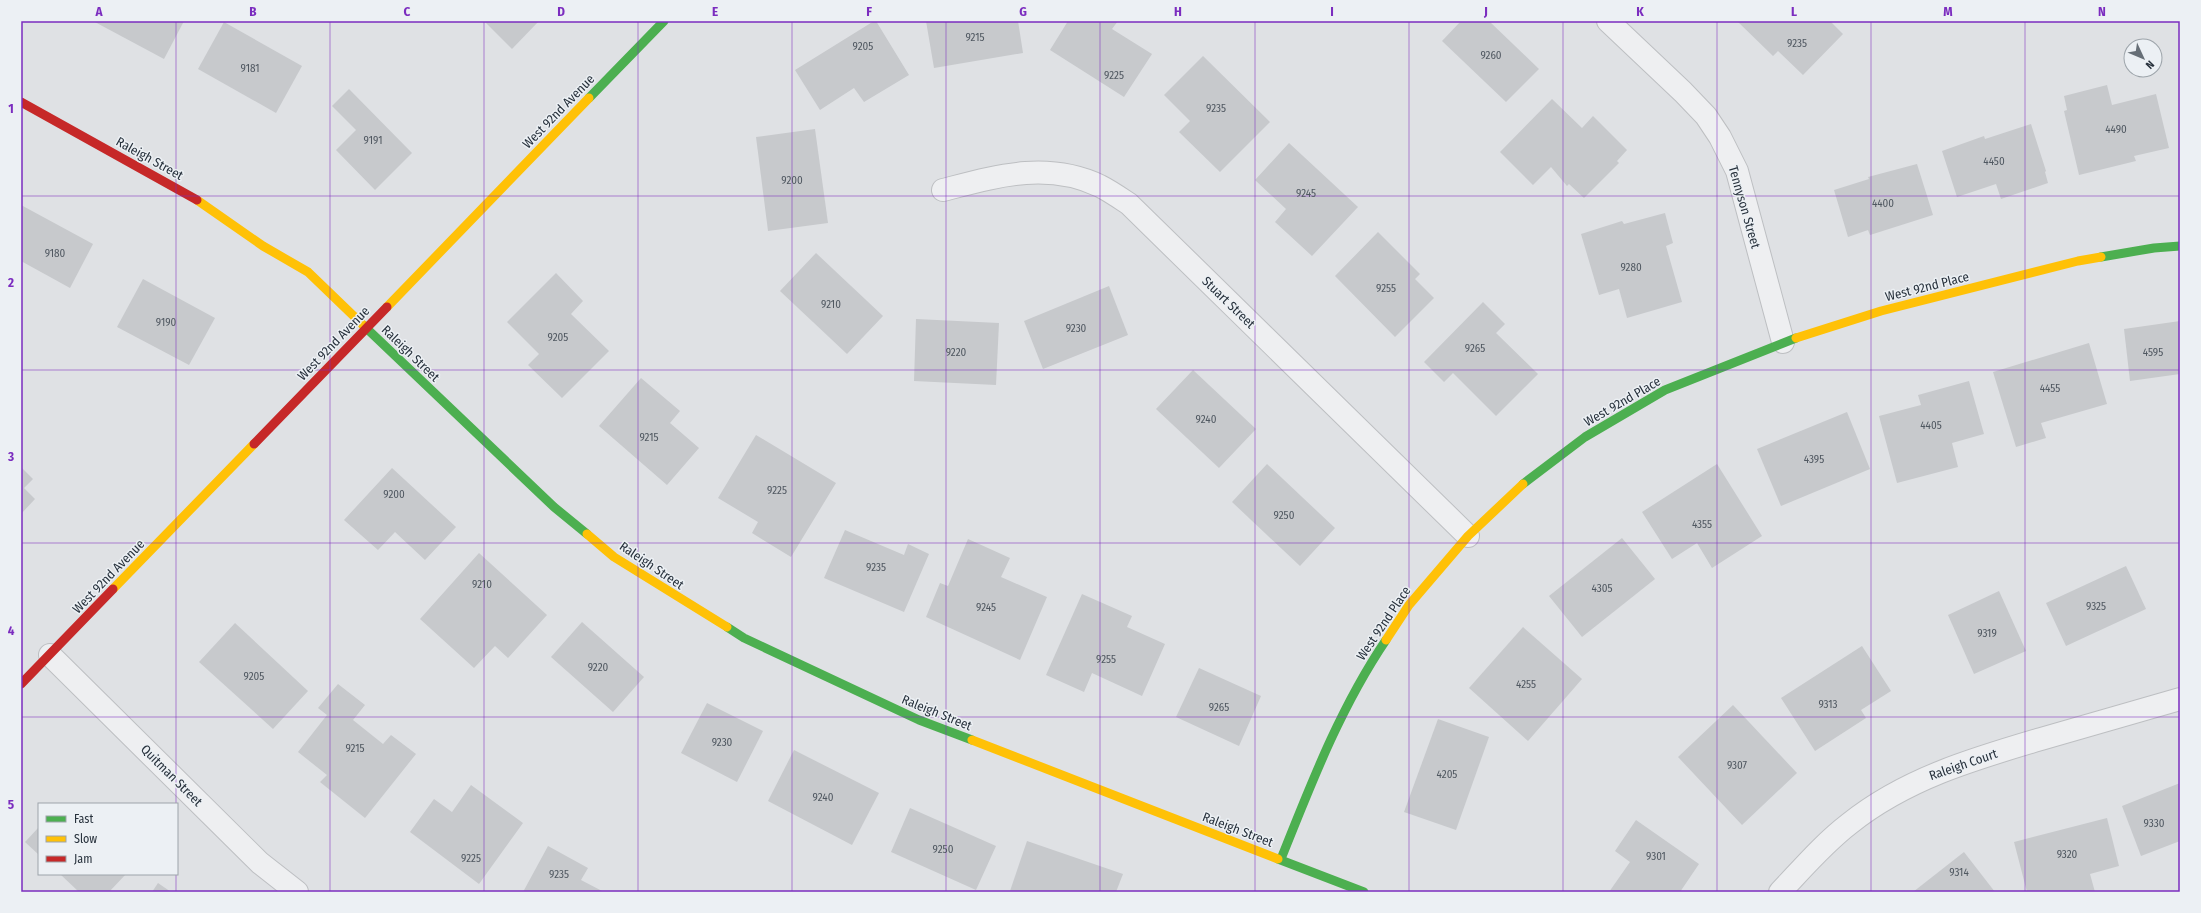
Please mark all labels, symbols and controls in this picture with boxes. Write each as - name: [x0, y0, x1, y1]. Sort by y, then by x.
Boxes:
- text: A: [94, 4, 103, 19]
- text: B: [249, 4, 257, 19]
- text: C: [404, 4, 411, 19]
- text: D: [557, 4, 565, 19]
- text: E: [712, 4, 718, 19]
- text: F: [866, 4, 872, 19]
- text: G: [1019, 4, 1027, 19]
- text: H: [1174, 4, 1182, 19]
- text: I: [1330, 4, 1334, 19]
- text: J: [1483, 4, 1488, 19]
- text: K: [1636, 4, 1644, 19]
- text: L: [1791, 4, 1797, 19]
- text: M: [1943, 4, 1953, 19]
- text: N: [2098, 4, 2106, 19]
- house number: 9215: [965, 31, 985, 44]
- house number: 9235: [1787, 37, 1807, 50]
- north arrow: [2123, 38, 2163, 78]
- house number: 9205: [853, 40, 873, 53]
- house number: 9260: [1480, 49, 1502, 62]
- text: N: [2143, 58, 2157, 71]
- house number: 9181: [241, 62, 259, 75]
- house number: 9225: [1104, 69, 1124, 82]
- street label: West 92nd Avenue: [519, 71, 597, 151]
- text: 1: [8, 101, 14, 116]
- house number: 9235: [1206, 102, 1226, 115]
- house number: 4490: [2105, 123, 2127, 136]
- street label: Raleigh Street: [114, 134, 187, 183]
- house number: 9191: [364, 134, 382, 147]
- house number: 4450: [1983, 155, 2005, 168]
- street label: Tennyson Street: [1726, 164, 1764, 251]
- house number: 9200: [781, 174, 803, 187]
- house number: 9245: [1296, 187, 1316, 200]
- house number: 4400: [1872, 197, 1894, 210]
- house number: 9180: [45, 247, 66, 260]
- house number: 9280: [1620, 261, 1642, 274]
- street label: West 92nd Place: [1884, 269, 1971, 304]
- street label: Stuart Street: [1199, 273, 1259, 332]
- text: 2: [7, 275, 14, 290]
- house number: 9255: [1376, 282, 1396, 295]
- house number: 9210: [821, 298, 841, 311]
- street label: West 92nd Avenue: [294, 303, 372, 383]
- house number: 9190: [156, 316, 177, 329]
- street label: Raleigh Street: [379, 322, 443, 385]
- house number: 9230: [1066, 322, 1087, 335]
- house number: 9205: [548, 331, 568, 344]
- house number: 9265: [1465, 342, 1485, 355]
- house number: 9220: [946, 346, 967, 359]
- house number: 4595: [2143, 346, 2163, 359]
- street label: West 92nd Place: [1581, 374, 1663, 429]
- house number: 4455: [2040, 382, 2060, 395]
- house number: 9240: [1196, 413, 1217, 426]
- house number: 4405: [1920, 419, 1942, 432]
- house number: 9215: [639, 431, 659, 444]
- text: 3: [7, 449, 14, 464]
- house number: 4395: [1804, 453, 1824, 466]
- house number: 9225: [767, 484, 787, 497]
- house number: 9200: [383, 488, 405, 501]
- house number: 9250: [1274, 509, 1295, 522]
- house number: 4355: [1692, 518, 1712, 531]
- street label: West 92nd Avenue: [69, 536, 147, 616]
- street label: Raleigh Street: [617, 538, 687, 593]
- house number: 9235: [866, 561, 886, 574]
- house number: 9210: [472, 578, 492, 591]
- house number: 4305: [1592, 582, 1612, 595]
- street label: West 92nd Place: [1353, 584, 1414, 663]
- house number: 9325: [2086, 600, 2106, 613]
- house number: 9245: [976, 601, 996, 614]
- text: 4: [8, 623, 15, 638]
- house number: 9319: [1977, 627, 1997, 640]
- house number: 9255: [1096, 653, 1116, 666]
- house number: 9220: [588, 661, 609, 674]
- house number: 9205: [244, 670, 264, 683]
- house number: 4255: [1516, 678, 1536, 691]
- street label: Raleigh Street: [900, 692, 975, 734]
- house number: 9313: [1818, 698, 1838, 711]
- house number: 9265: [1209, 701, 1229, 714]
- house number: 9230: [712, 736, 733, 749]
- street label: Quitman Street: [138, 742, 206, 810]
- house number: 9215: [345, 742, 365, 755]
- street label: Raleigh Court: [1927, 746, 2000, 783]
- house number: 9307: [1727, 759, 1748, 772]
- house number: 4205: [1437, 768, 1457, 781]
- house number: 9240: [813, 791, 834, 804]
- text: 5: [8, 797, 14, 812]
- legend: [38, 803, 178, 875]
- street label: Raleigh Street: [1200, 809, 1276, 850]
- text: Fast: [74, 812, 93, 826]
- house number: 9330: [2144, 817, 2165, 830]
- text: Slow: [74, 832, 97, 846]
- house number: 9250: [933, 843, 954, 856]
- house number: 9320: [2057, 848, 2078, 861]
- house number: 9301: [1646, 850, 1666, 863]
- text: Jam: [74, 852, 92, 866]
- house number: 9225: [461, 852, 481, 865]
- house number: 9314: [1949, 866, 1969, 879]
- house number: 9235: [549, 868, 569, 881]

